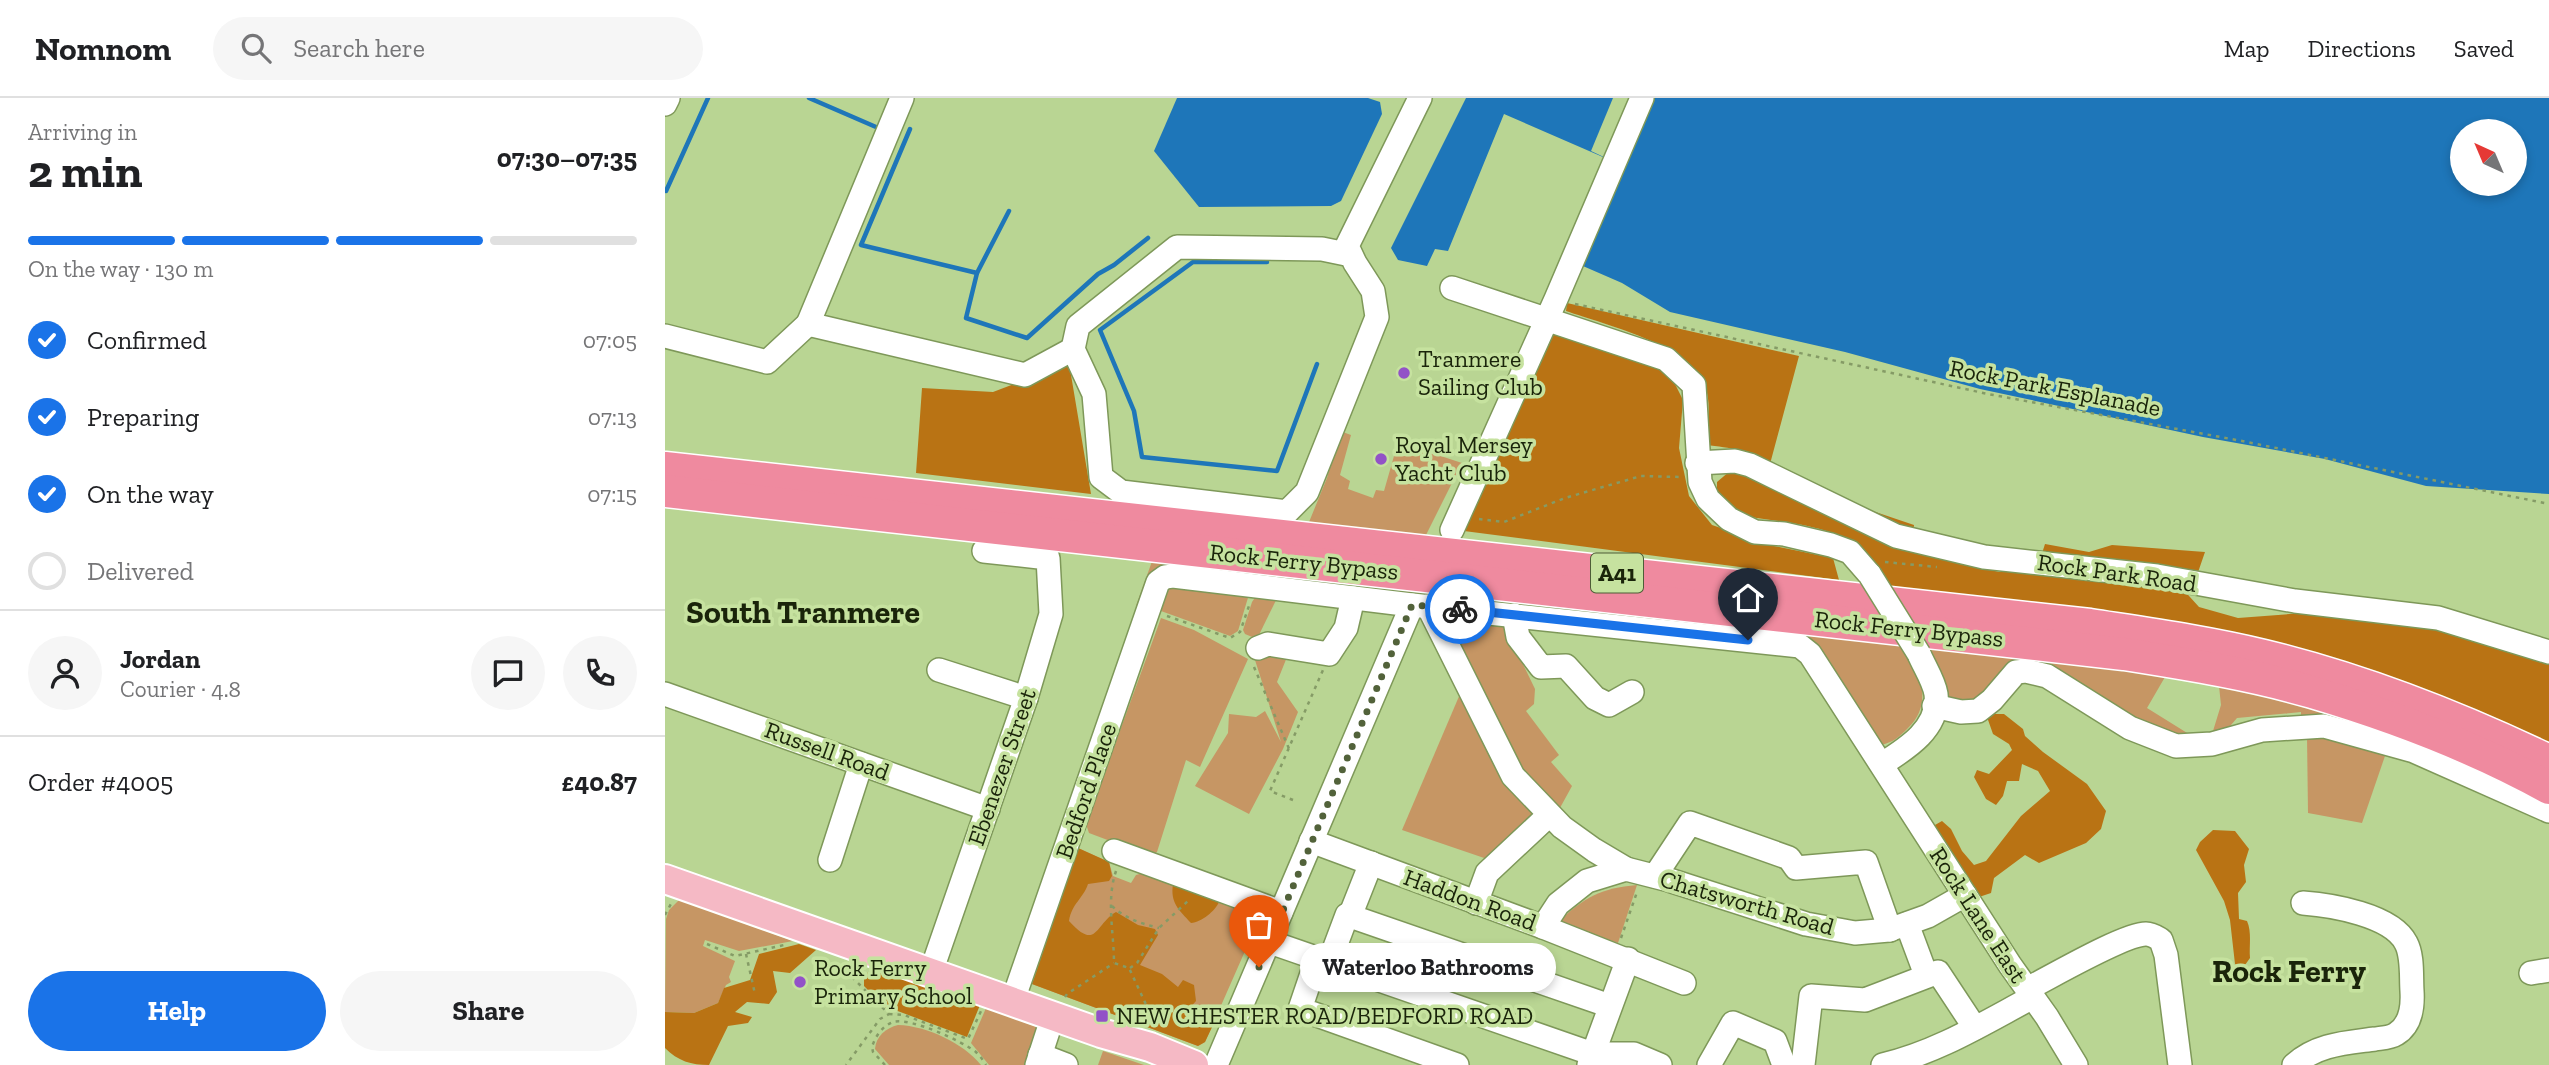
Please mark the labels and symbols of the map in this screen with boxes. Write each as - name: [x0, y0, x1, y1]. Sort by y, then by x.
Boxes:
- north arrow: [2450, 119, 2527, 196]
- place label: Tranmere Sailing Club: [1418, 344, 1543, 401]
- street label: Rock Park Esplanade: [1947, 353, 2163, 422]
- marker: Tranmere Sailing Club: [1396, 365, 1412, 381]
- place label: Royal Mersey Yacht Club: [1394, 430, 1533, 487]
- marker: Royal Mersey Yacht Club: [1373, 451, 1389, 467]
- street label: Rock Ferry Bypass: [1208, 537, 1400, 586]
- street label: Rock Park Road: [2036, 547, 2199, 598]
- road number: A41: [1591, 554, 1643, 593]
- pin: [1718, 568, 1778, 640]
- courier: [1425, 574, 1495, 644]
- district label: South Tranmere: [686, 593, 920, 631]
- street label: Rock Ferry Bypass: [1813, 604, 2005, 653]
- street label: Ebenezer Street: [961, 684, 1042, 849]
- street label: Russell Road: [761, 715, 893, 786]
- street label: Bedford Place: [1049, 719, 1122, 862]
- street label: Rock Lane East: [1924, 841, 2033, 988]
- street label: Haddon Road: [1400, 862, 1540, 937]
- street label: Chatsworth Road: [1657, 864, 1837, 941]
- pin: [1229, 895, 1289, 967]
- callout: Waterloo Bathrooms: [1301, 942, 1557, 992]
- district label: Rock Ferry: [2212, 952, 2366, 990]
- place label: Rock Ferry Primary School: [814, 953, 972, 1010]
- marker: Rock Ferry Primary School: [792, 974, 808, 990]
- place label: NEW CHESTER ROAD/BEDFORD ROAD: [1116, 1001, 1533, 1030]
- marker: NEW CHESTER ROAD/BEDFORD ROAD: [1094, 1008, 1110, 1024]

